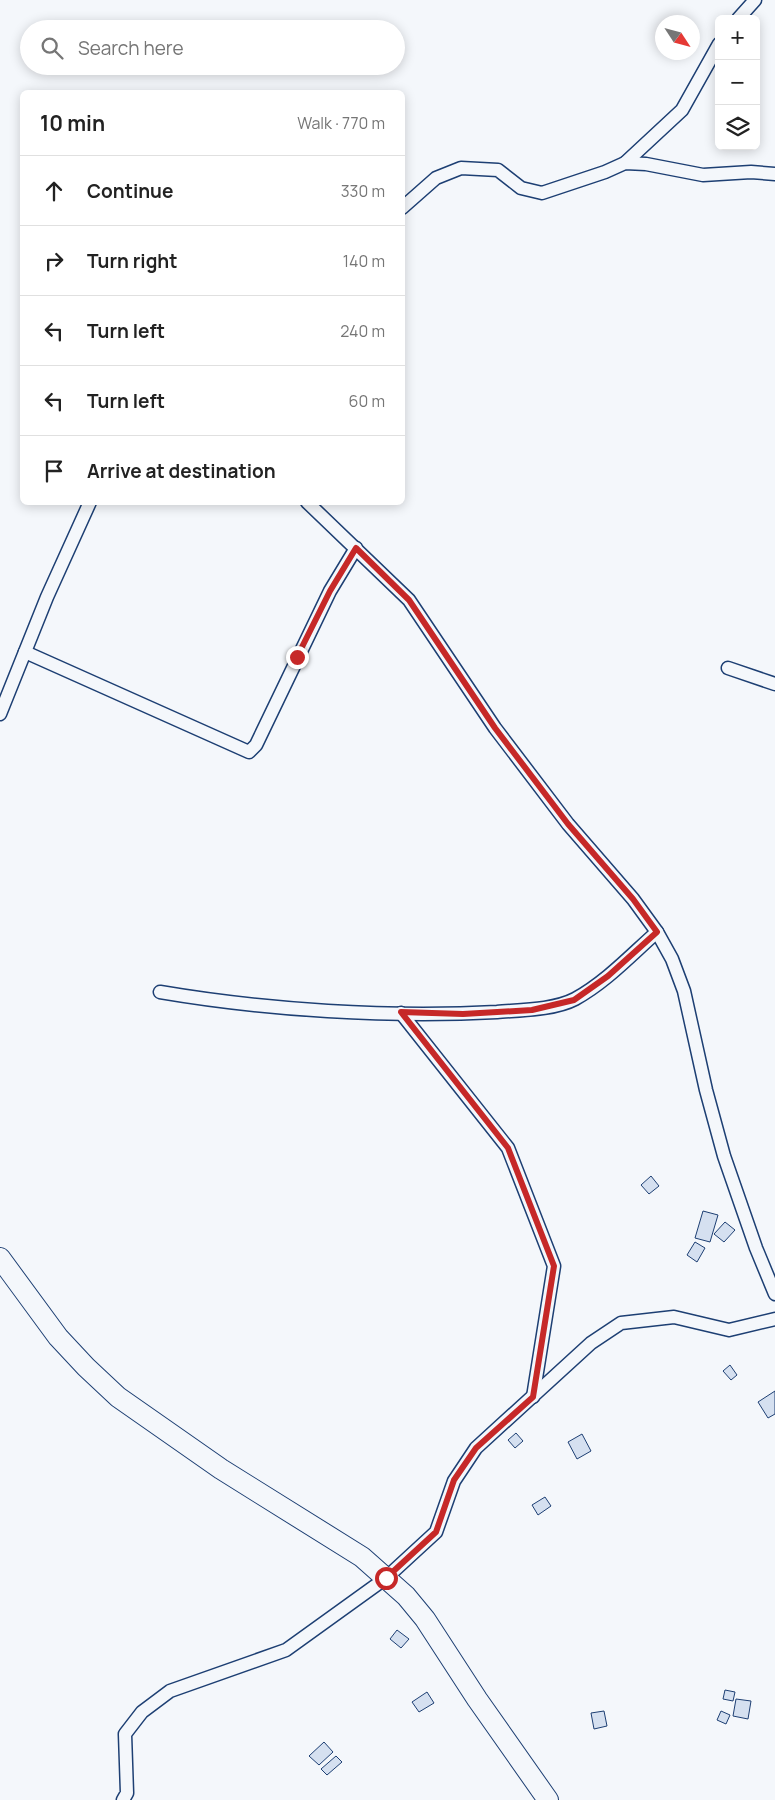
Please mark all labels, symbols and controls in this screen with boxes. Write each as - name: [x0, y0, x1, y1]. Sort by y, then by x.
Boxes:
- north arrow: [655, 15, 700, 60]
- map controls: [715, 15, 760, 150]
- button: +: [715, 15, 760, 60]
- search box: [20, 20, 405, 75]
- icon: search: [38, 34, 66, 62]
- text: Search here: [78, 35, 184, 61]
- button: −: [715, 60, 760, 105]
- button: layers: [715, 105, 760, 150]
- text: 10 min: [40, 109, 105, 137]
- text: Walk · 770 m: [297, 112, 385, 134]
- icon: ahead: [40, 177, 68, 205]
- text: Continue: [87, 178, 173, 204]
- text: 330 m: [341, 180, 385, 202]
- icon: right: [40, 247, 68, 275]
- text: Turn right: [87, 248, 177, 274]
- text: 140 m: [343, 250, 385, 272]
- icon: left: [40, 317, 68, 345]
- text: Turn left: [87, 318, 165, 344]
- text: 240 m: [340, 320, 385, 342]
- icon: left: [40, 387, 68, 415]
- text: Turn left: [87, 388, 165, 414]
- text: 60 m: [349, 390, 385, 412]
- icon: arrive: [40, 457, 68, 485]
- text: Arrive at destination: [87, 458, 276, 484]
- route end: [286, 646, 309, 669]
- route start: [375, 1567, 398, 1590]

